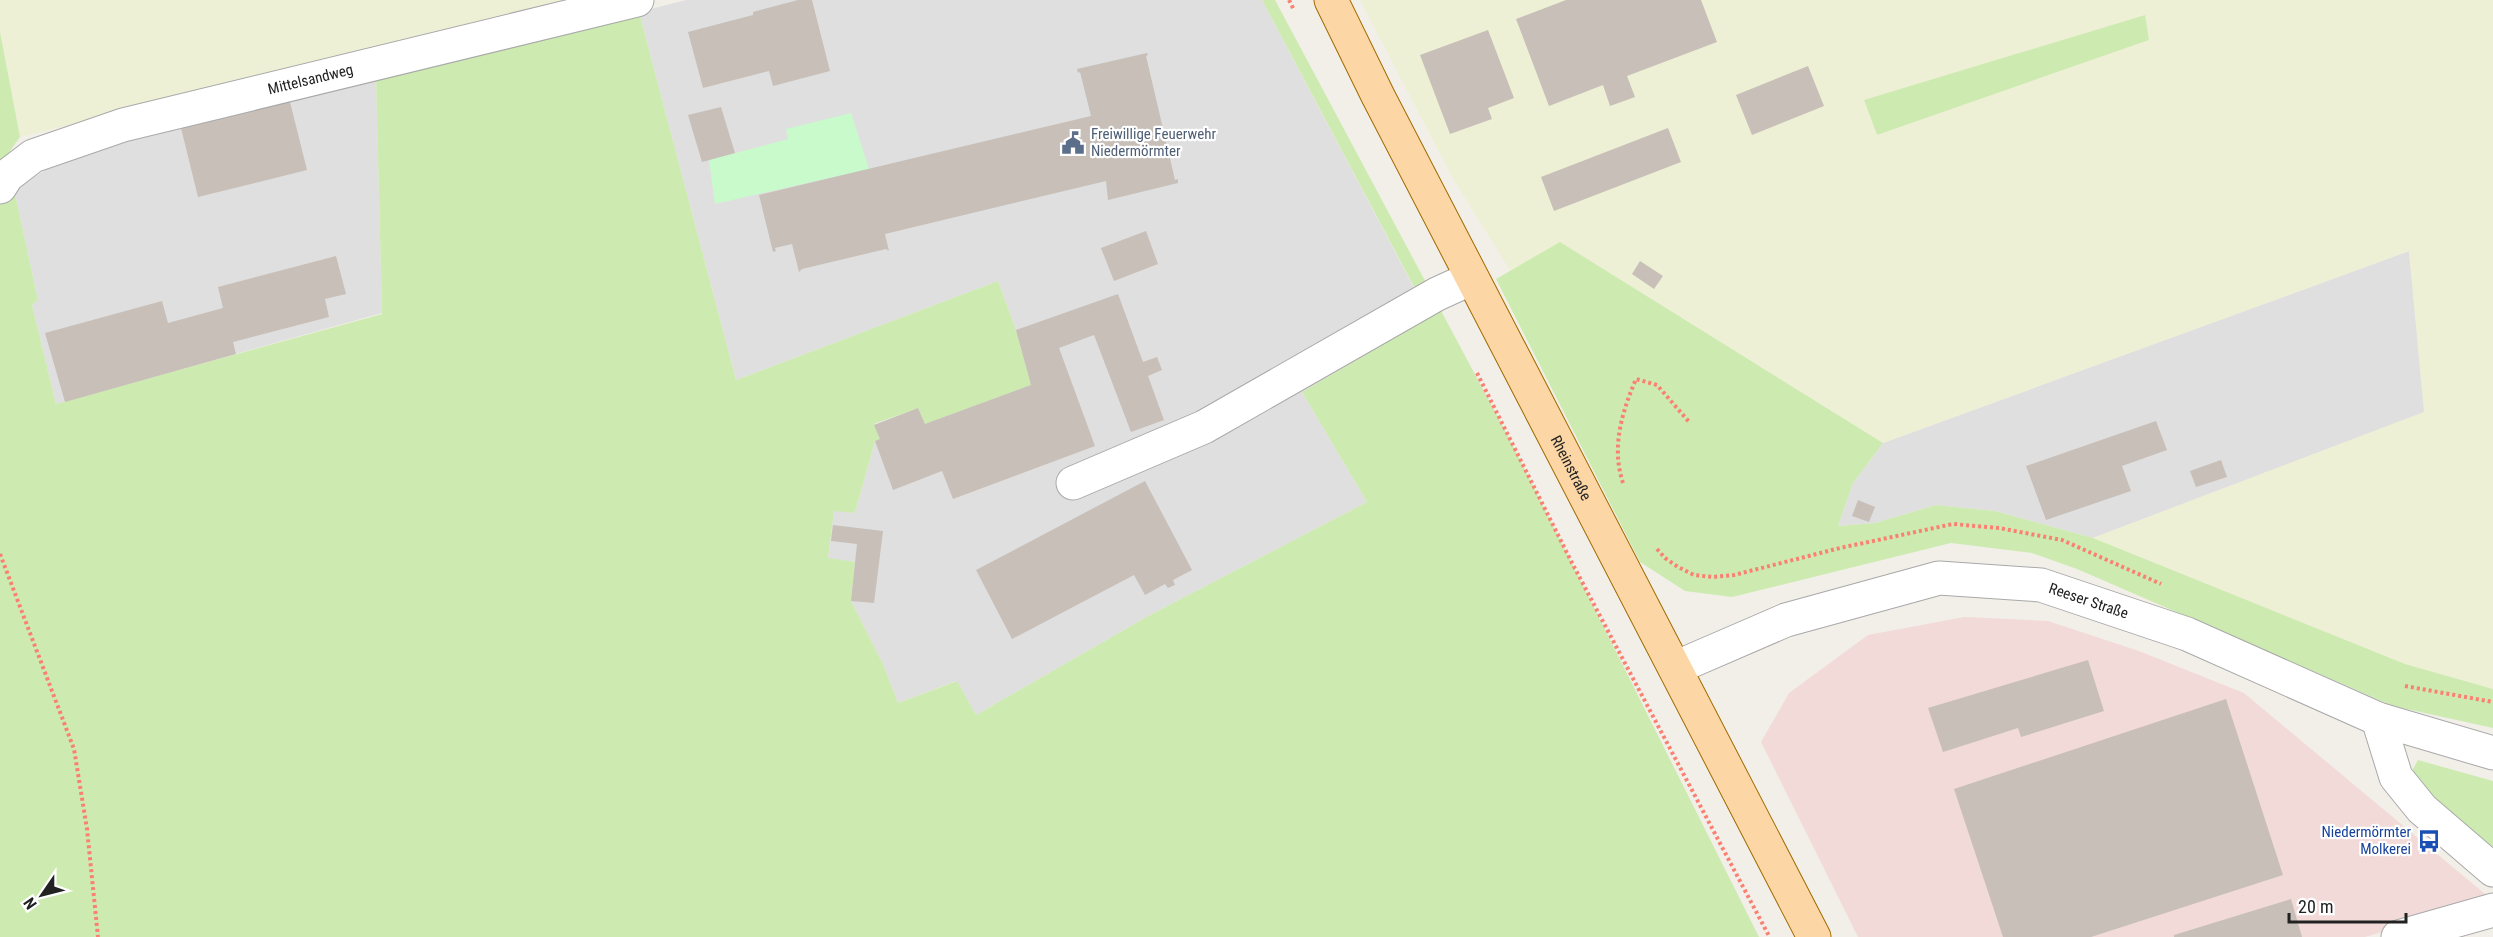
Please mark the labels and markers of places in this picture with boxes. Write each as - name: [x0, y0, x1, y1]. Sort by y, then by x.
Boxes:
- place label: Freiwillige Feuerwehr Niedermörmter: [1091, 125, 1216, 160]
- public building icon: Freiwillige Feuerwehr Niedermörmter: [1060, 130, 1086, 156]
- place label: Niedermörmter Molkerei: [2321, 823, 2411, 858]
- bus stop icon: Niedermörmter Molkerei: [2416, 828, 2442, 854]

